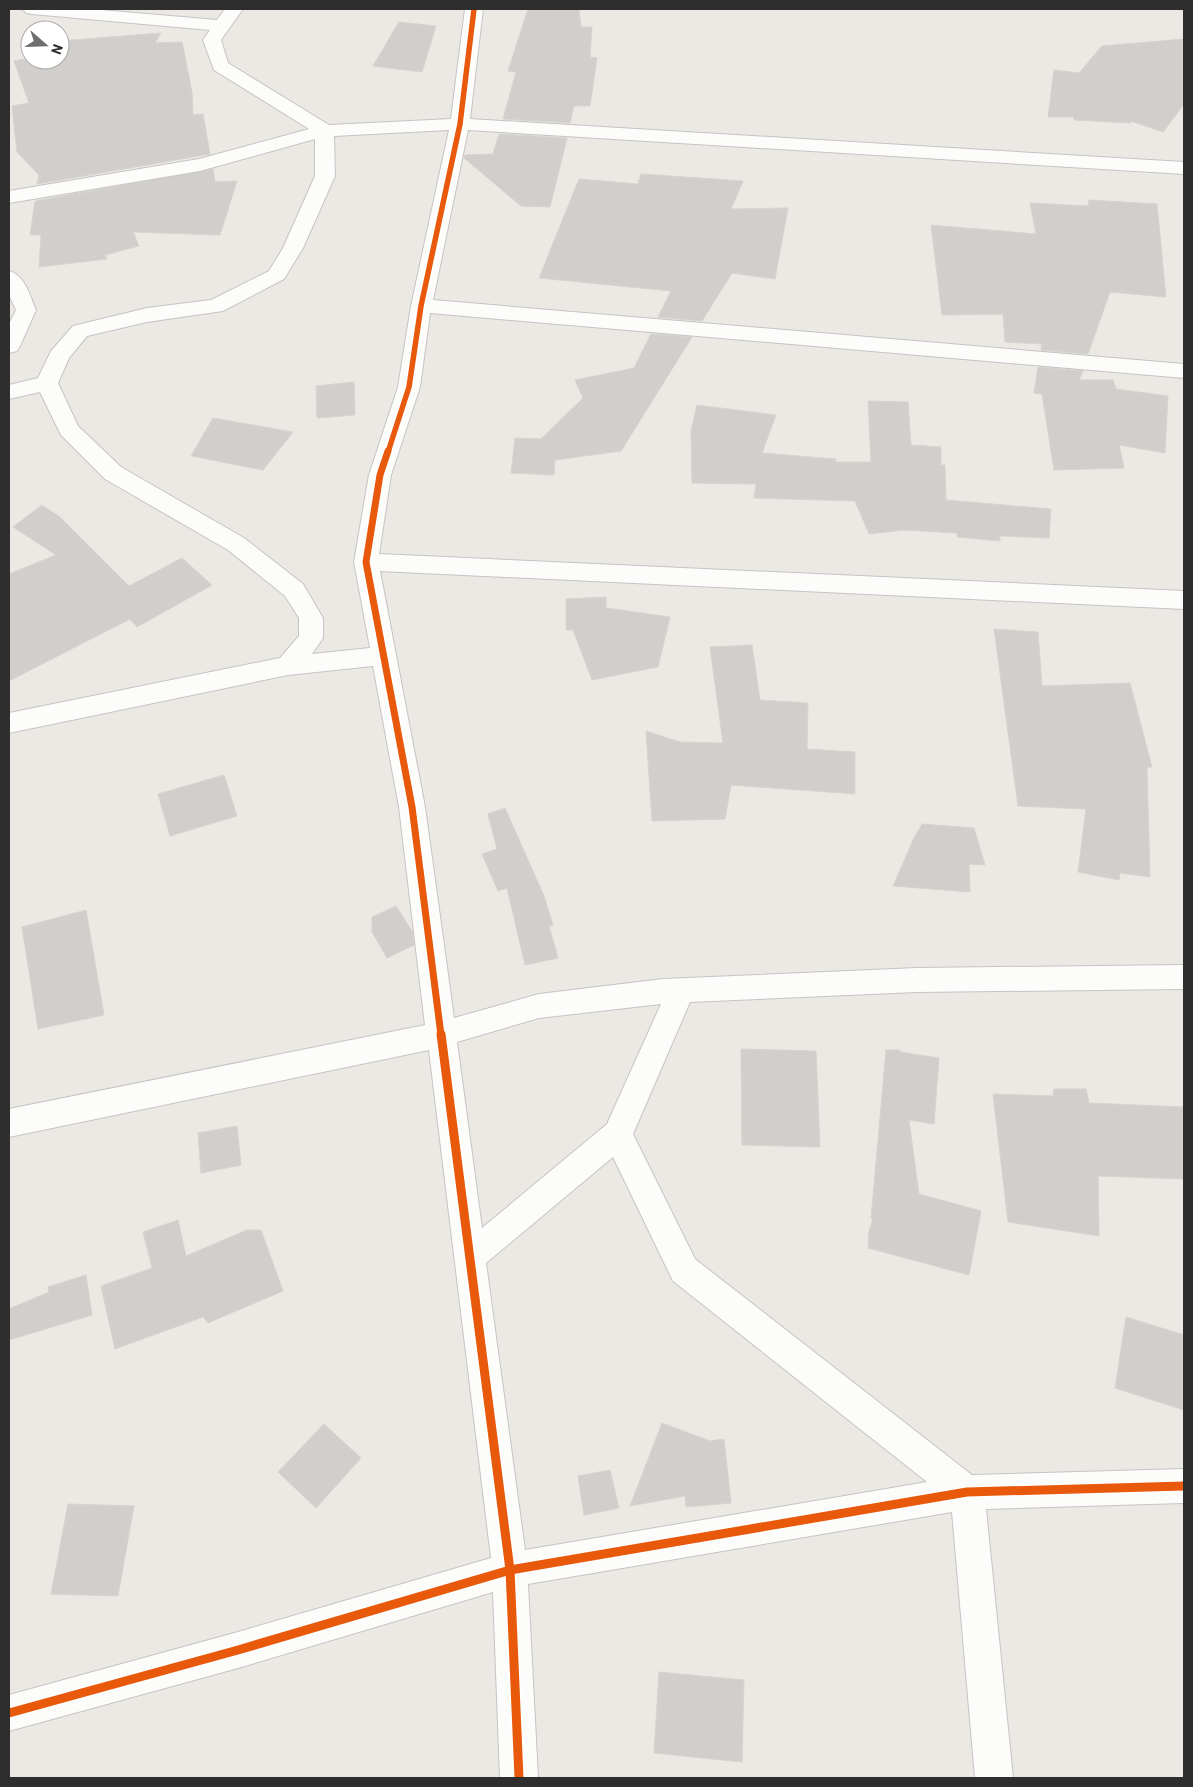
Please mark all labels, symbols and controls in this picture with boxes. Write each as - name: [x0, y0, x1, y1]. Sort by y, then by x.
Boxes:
- north arrow: [20, 20, 70, 70]
- text: N: [48, 42, 67, 57]

